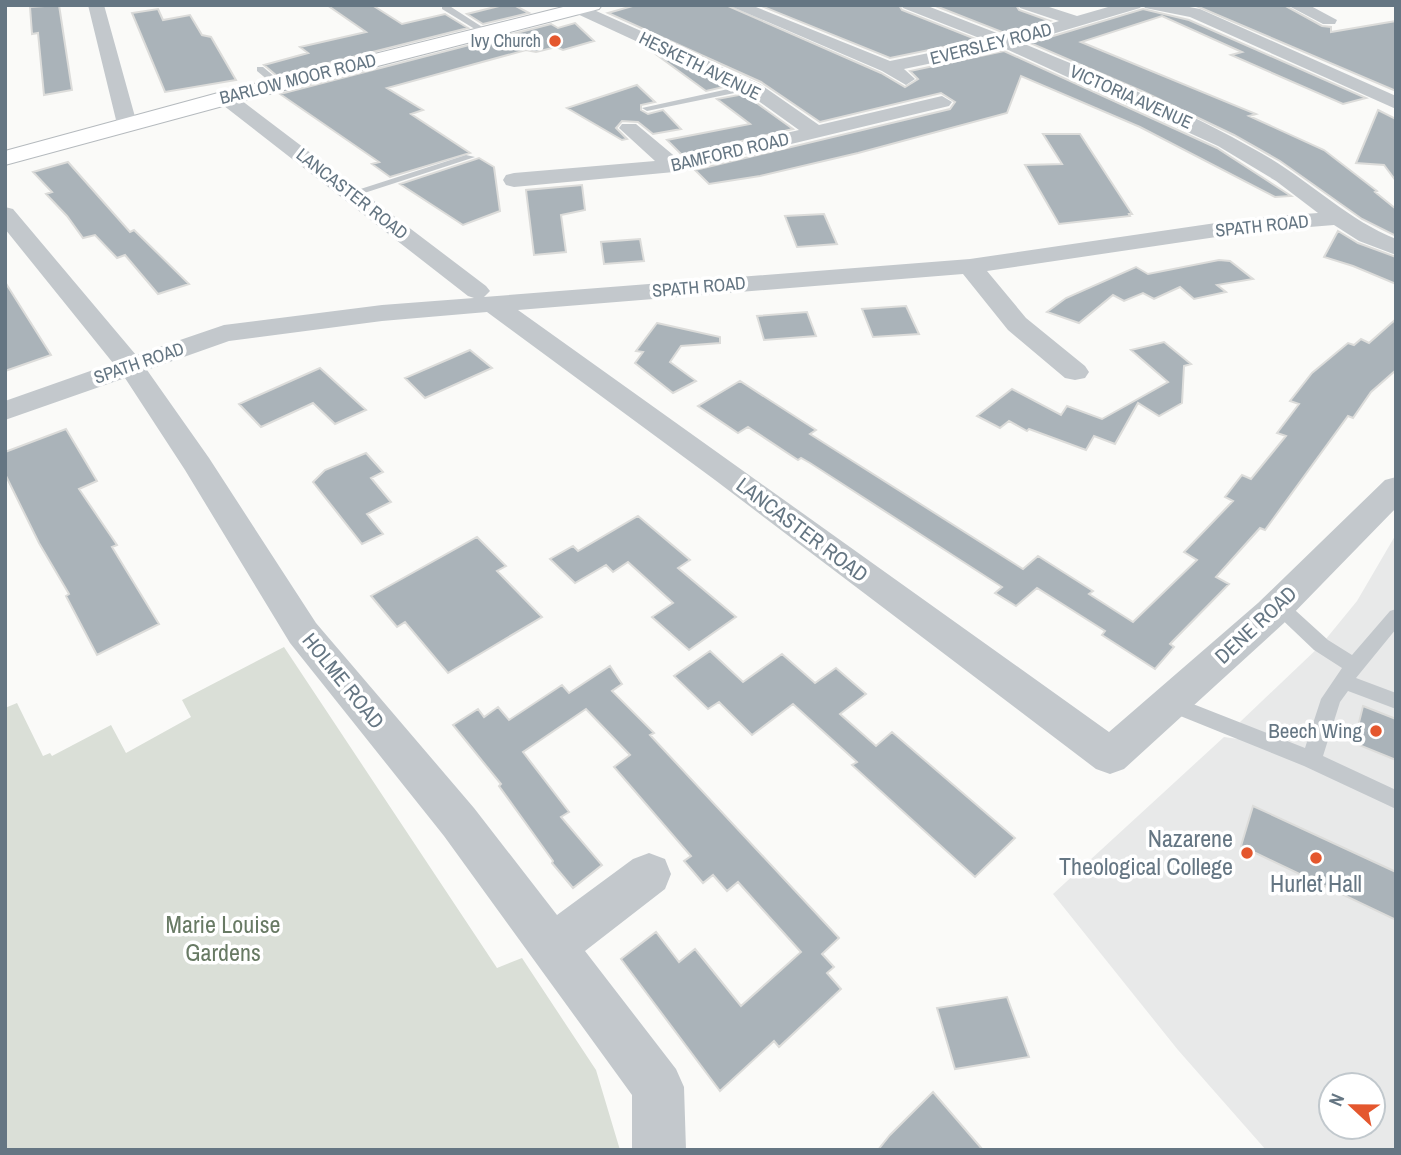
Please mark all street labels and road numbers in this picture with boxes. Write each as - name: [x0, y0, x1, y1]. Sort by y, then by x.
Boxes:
- street label: EVERSLEY ROAD: [927, 16, 1054, 71]
- street label: HESKETH AVENUE: [635, 25, 765, 106]
- street label: BARLOW MOOR ROAD: [217, 47, 379, 110]
- street label: VICTORIA AVENUE: [1066, 58, 1196, 135]
- street label: BAMFORD ROAD: [668, 126, 791, 177]
- street label: LANCASTER ROAD: [291, 142, 413, 245]
- street label: SPATH ROAD: [1214, 208, 1310, 243]
- street label: SPATH ROAD: [651, 270, 747, 303]
- street label: SPATH ROAD: [90, 335, 187, 390]
- street label: LANCASTER ROAD: [731, 471, 874, 589]
- street label: DENE ROAD: [1208, 579, 1303, 670]
- street label: HOLME ROAD: [296, 627, 391, 735]

